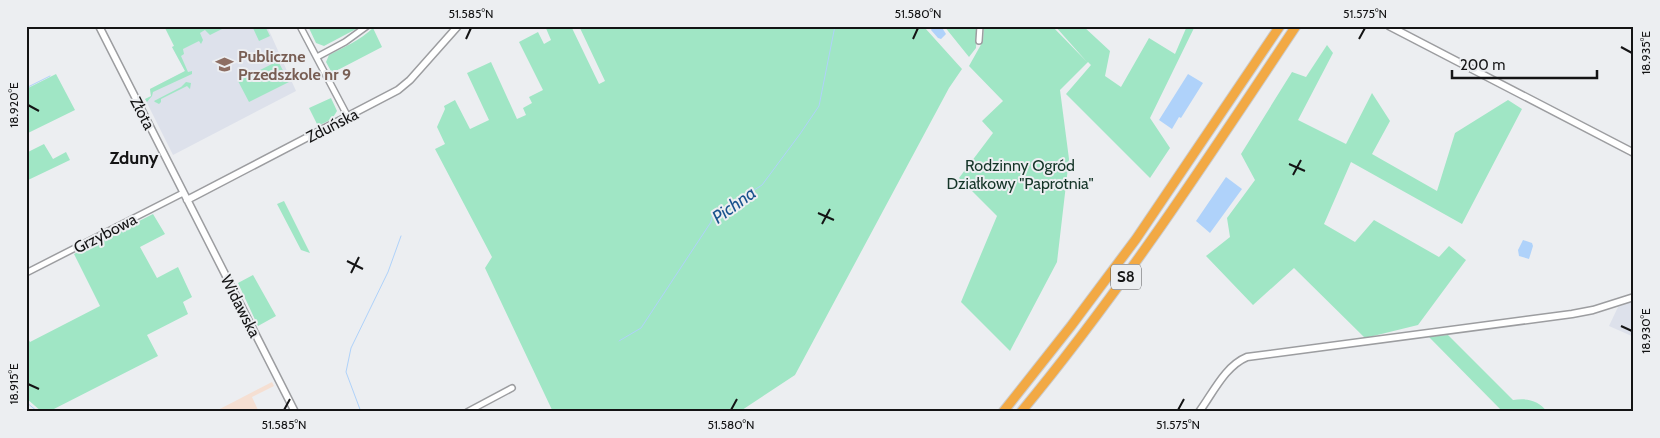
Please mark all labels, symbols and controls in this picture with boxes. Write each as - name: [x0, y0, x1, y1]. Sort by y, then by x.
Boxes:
- text: 51.585°N: [448, 6, 494, 21]
- text: 51.580°N: [895, 6, 941, 21]
- text: 51.575°N: [1343, 6, 1387, 21]
- text: 18.935°E: [1638, 31, 1653, 75]
- place label: Publiczne Przedszkole nr 9: [238, 47, 351, 84]
- scale bar: [1452, 48, 1598, 80]
- school or university icon: Publiczne Przedszkole nr 9: [214, 55, 234, 75]
- text: 200 m: [1460, 56, 1505, 74]
- text: 18.920°E: [6, 82, 21, 128]
- street label: Złota: [126, 94, 159, 133]
- street label: Zduńska: [303, 104, 362, 147]
- district label: Zduny: [110, 147, 159, 169]
- park label: Rodzinny Ogród Działkowy "Paprotnia": [946, 156, 1094, 193]
- water label: Pichna: [708, 182, 760, 228]
- street label: Grzybowa: [71, 209, 140, 257]
- road number: S8: [1111, 264, 1141, 290]
- street label: Widawska: [217, 272, 265, 341]
- text: 18.930°E: [1638, 308, 1653, 354]
- text: 18.915°E: [6, 363, 21, 405]
- text: 51.585°N: [261, 417, 307, 432]
- text: 51.580°N: [708, 417, 754, 432]
- text: 51.575°N: [1156, 417, 1200, 432]

